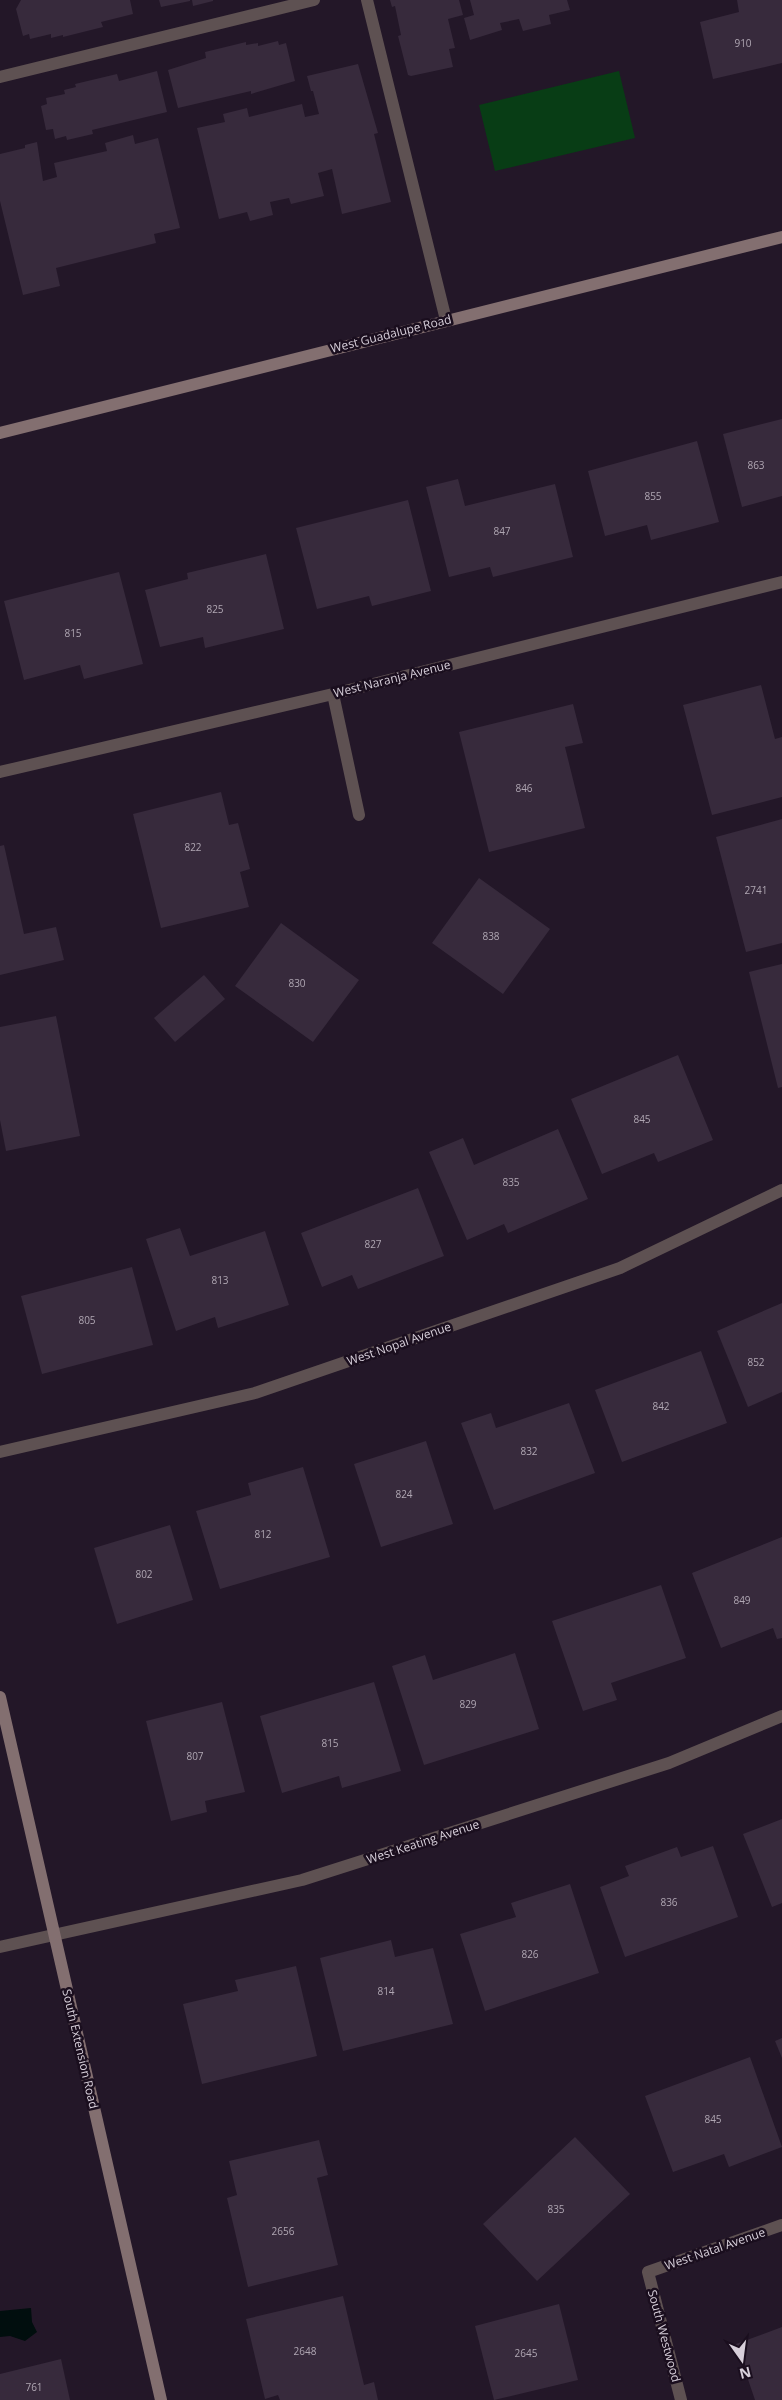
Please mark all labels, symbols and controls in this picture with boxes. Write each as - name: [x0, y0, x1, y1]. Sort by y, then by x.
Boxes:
- house number: 910: [734, 36, 752, 50]
- street label: West Guadalupe Road: [329, 310, 453, 357]
- house number: 863: [747, 458, 765, 472]
- house number: 855: [644, 489, 662, 503]
- house number: 847: [493, 524, 511, 538]
- house number: 825: [206, 602, 224, 616]
- house number: 815: [64, 626, 82, 640]
- street label: West Naranja Avenue: [332, 656, 452, 701]
- house number: 846: [515, 781, 533, 795]
- house number: 822: [184, 840, 202, 854]
- house number: 2741: [745, 883, 767, 897]
- house number: 838: [482, 929, 500, 943]
- house number: 830: [288, 976, 306, 990]
- house number: 845: [633, 1112, 651, 1126]
- house number: 835: [502, 1175, 520, 1189]
- house number: 827: [364, 1237, 382, 1251]
- house number: 813: [211, 1273, 229, 1287]
- house number: 805: [78, 1313, 96, 1327]
- street label: West Nopal Avenue: [344, 1318, 453, 1369]
- house number: 852: [747, 1355, 765, 1369]
- house number: 842: [652, 1399, 670, 1413]
- house number: 832: [520, 1444, 538, 1458]
- house number: 824: [395, 1487, 413, 1501]
- house number: 812: [254, 1527, 272, 1541]
- house number: 802: [135, 1567, 153, 1581]
- house number: 849: [733, 1593, 751, 1607]
- house number: 829: [459, 1697, 477, 1711]
- house number: 815: [321, 1736, 339, 1750]
- house number: 807: [186, 1749, 204, 1763]
- street label: West Keating Avenue: [364, 1815, 482, 1868]
- house number: 836: [660, 1895, 678, 1909]
- house number: 826: [521, 1947, 539, 1961]
- house number: 814: [377, 1984, 395, 1998]
- street label: South Extension Road: [58, 1987, 103, 2110]
- house number: 845: [704, 2112, 722, 2126]
- house number: 835: [547, 2202, 565, 2216]
- street label: West Natal Avenue: [662, 2223, 768, 2274]
- house number: 2656: [272, 2224, 295, 2238]
- street label: South Westwood: [644, 2288, 685, 2384]
- north arrow: [717, 2335, 767, 2385]
- house number: 2648: [294, 2344, 317, 2358]
- house number: 2645: [515, 2346, 538, 2360]
- text: N: [737, 2363, 753, 2384]
- house number: 761: [25, 2380, 43, 2394]

